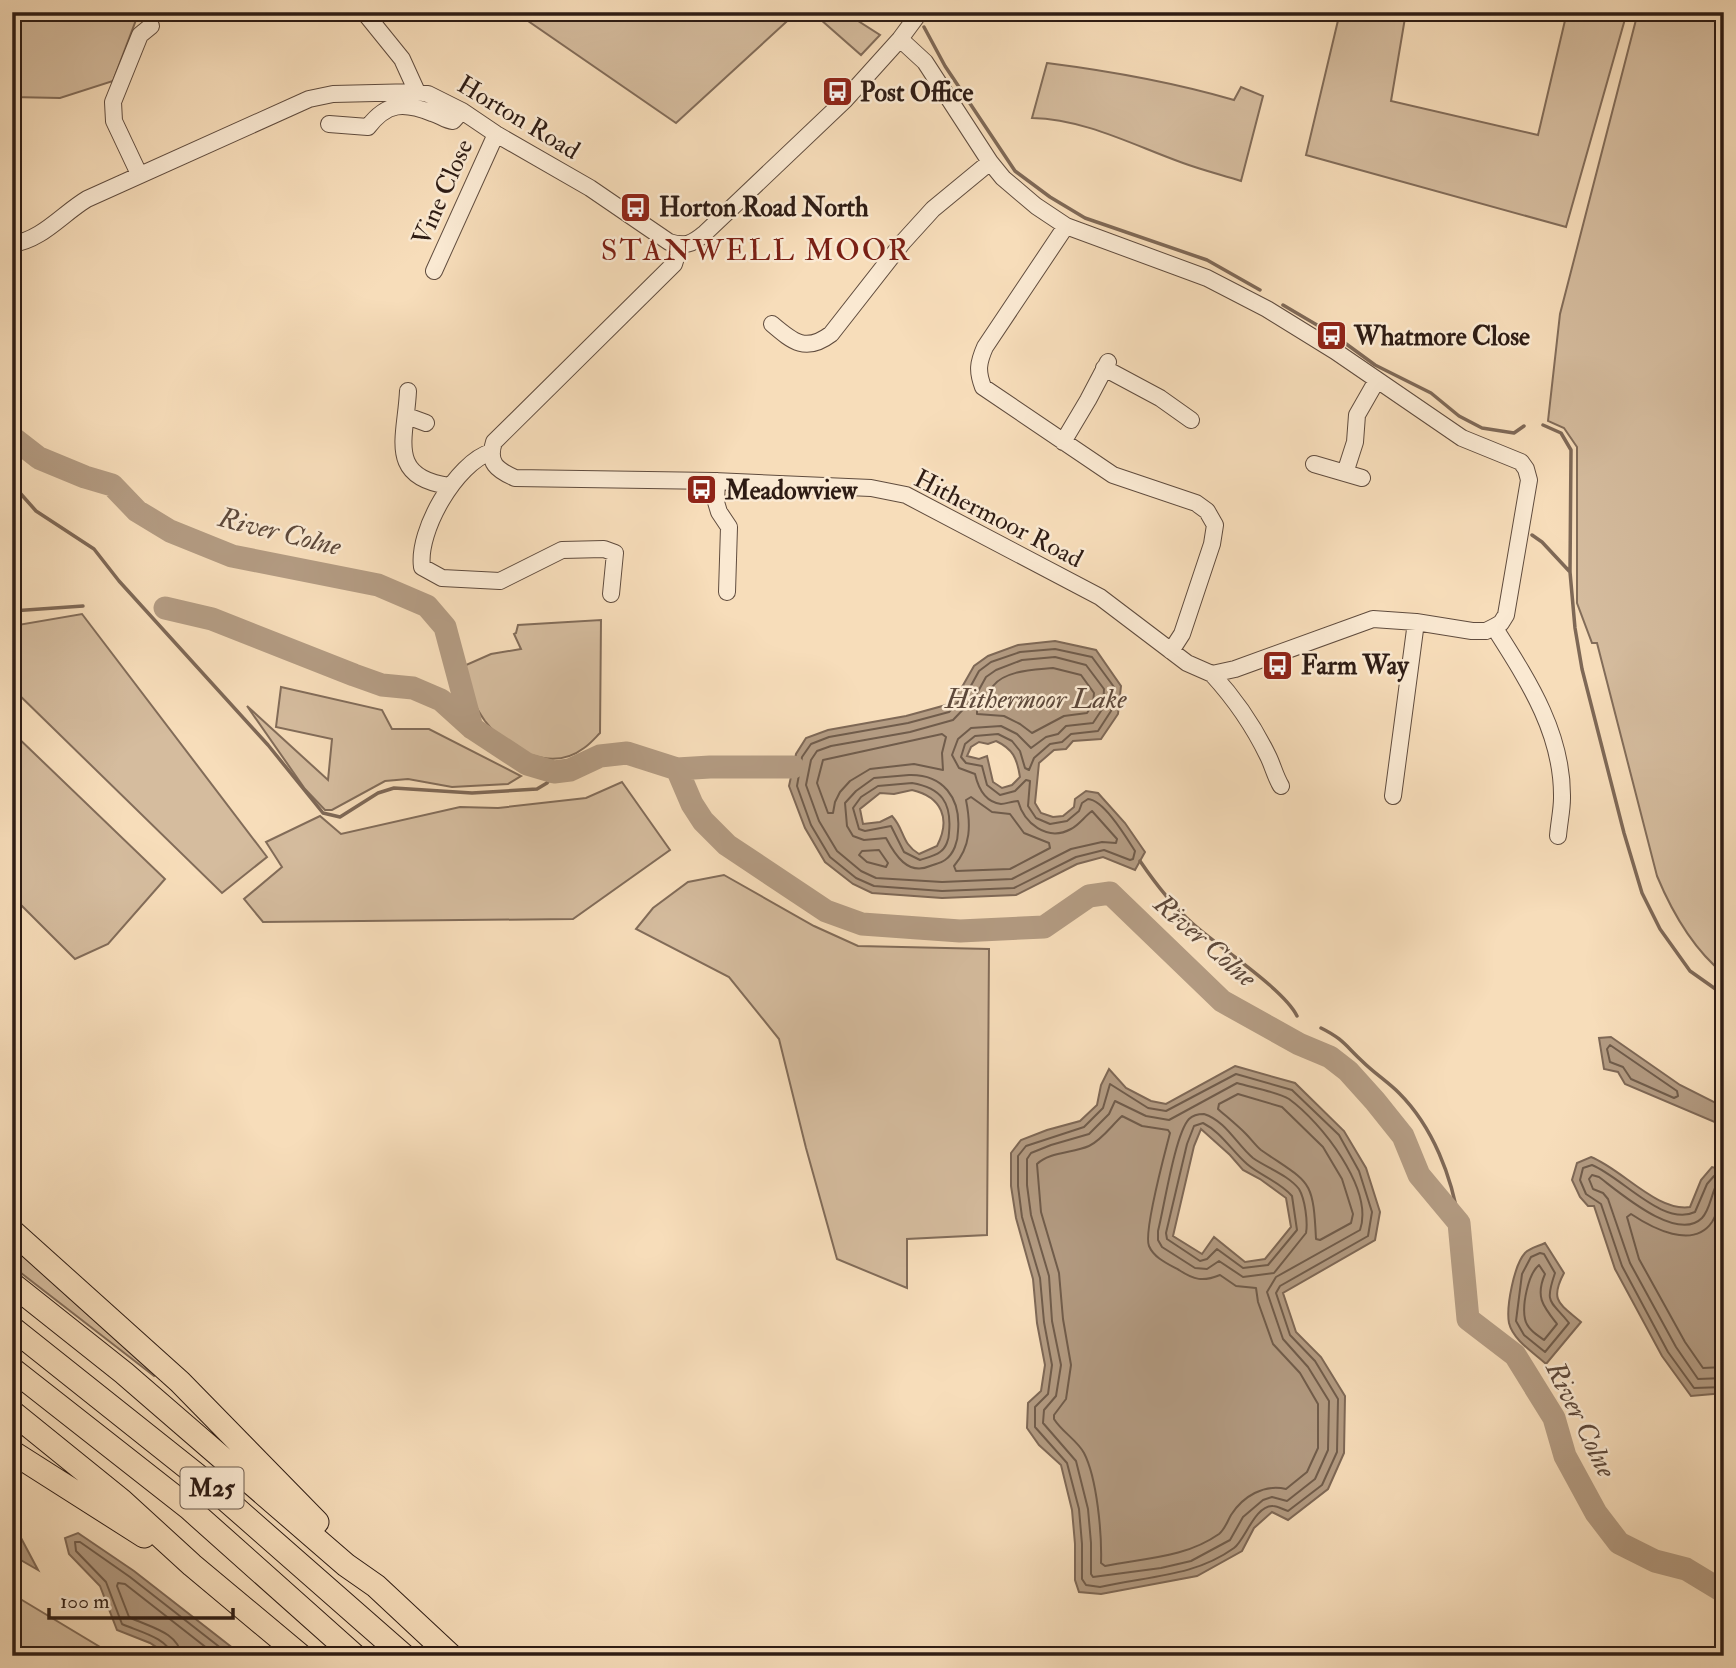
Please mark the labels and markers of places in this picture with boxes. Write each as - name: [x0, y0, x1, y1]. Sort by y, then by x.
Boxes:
- bus stop icon: Post Office: [820, 75, 854, 109]
- place label: Post Office: [860, 77, 973, 109]
- bus stop icon: Horton Road North: [619, 190, 653, 224]
- place label: Horton Road North: [659, 192, 869, 224]
- bus stop icon: Whatmore Close: [1314, 319, 1348, 353]
- place label: Whatmore Close: [1353, 321, 1530, 353]
- bus stop icon: Meadowview: [685, 473, 719, 507]
- place label: Meadowview: [724, 475, 858, 507]
- bus stop icon: Farm Way: [1261, 648, 1295, 682]
- place label: Farm Way: [1301, 650, 1410, 683]

